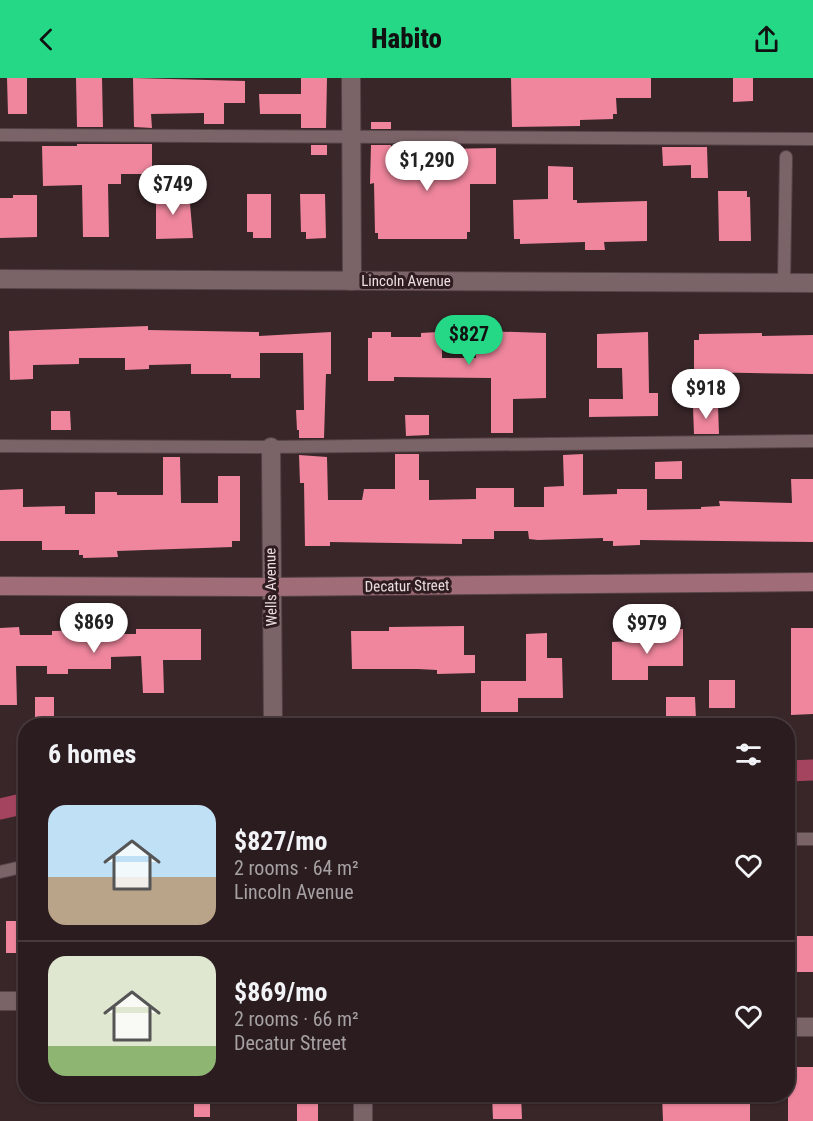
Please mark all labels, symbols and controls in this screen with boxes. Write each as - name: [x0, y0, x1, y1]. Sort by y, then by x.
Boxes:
- icon: back: [30, 23, 63, 56]
- text: Habito: [371, 23, 442, 55]
- icon: share: [750, 23, 783, 56]
- pin: $1,290: [378, 141, 476, 192]
- text: $1,290: [399, 148, 455, 172]
- pin: $749: [137, 165, 209, 216]
- text: $749: [153, 172, 193, 196]
- street label: Lincoln Avenue: [361, 272, 451, 290]
- pin: $827: [433, 315, 505, 366]
- text: $827: [449, 322, 489, 346]
- pin: $918: [670, 369, 742, 420]
- text: $918: [686, 376, 726, 400]
- street label: Wells Avenue: [261, 548, 281, 626]
- street label: Decatur Street: [365, 576, 449, 596]
- pin: $869: [58, 603, 130, 654]
- pin: $979: [611, 604, 683, 655]
- text: $869: [74, 610, 114, 634]
- text: $979: [627, 611, 667, 635]
- icon: filters: [732, 738, 765, 771]
- text: 6 homes: [48, 739, 136, 769]
- text: $827/mo: [234, 826, 327, 856]
- icon: home: [96, 829, 168, 901]
- icon: heart: [732, 849, 765, 882]
- text: 2 rooms · 64 m²: [234, 856, 359, 880]
- text: Lincoln Avenue: [234, 880, 354, 904]
- text: $869/mo: [234, 977, 327, 1007]
- icon: home: [96, 980, 168, 1052]
- icon: heart: [732, 1000, 765, 1033]
- text: 2 rooms · 66 m²: [234, 1007, 359, 1031]
- text: Decatur Street: [234, 1031, 347, 1055]

